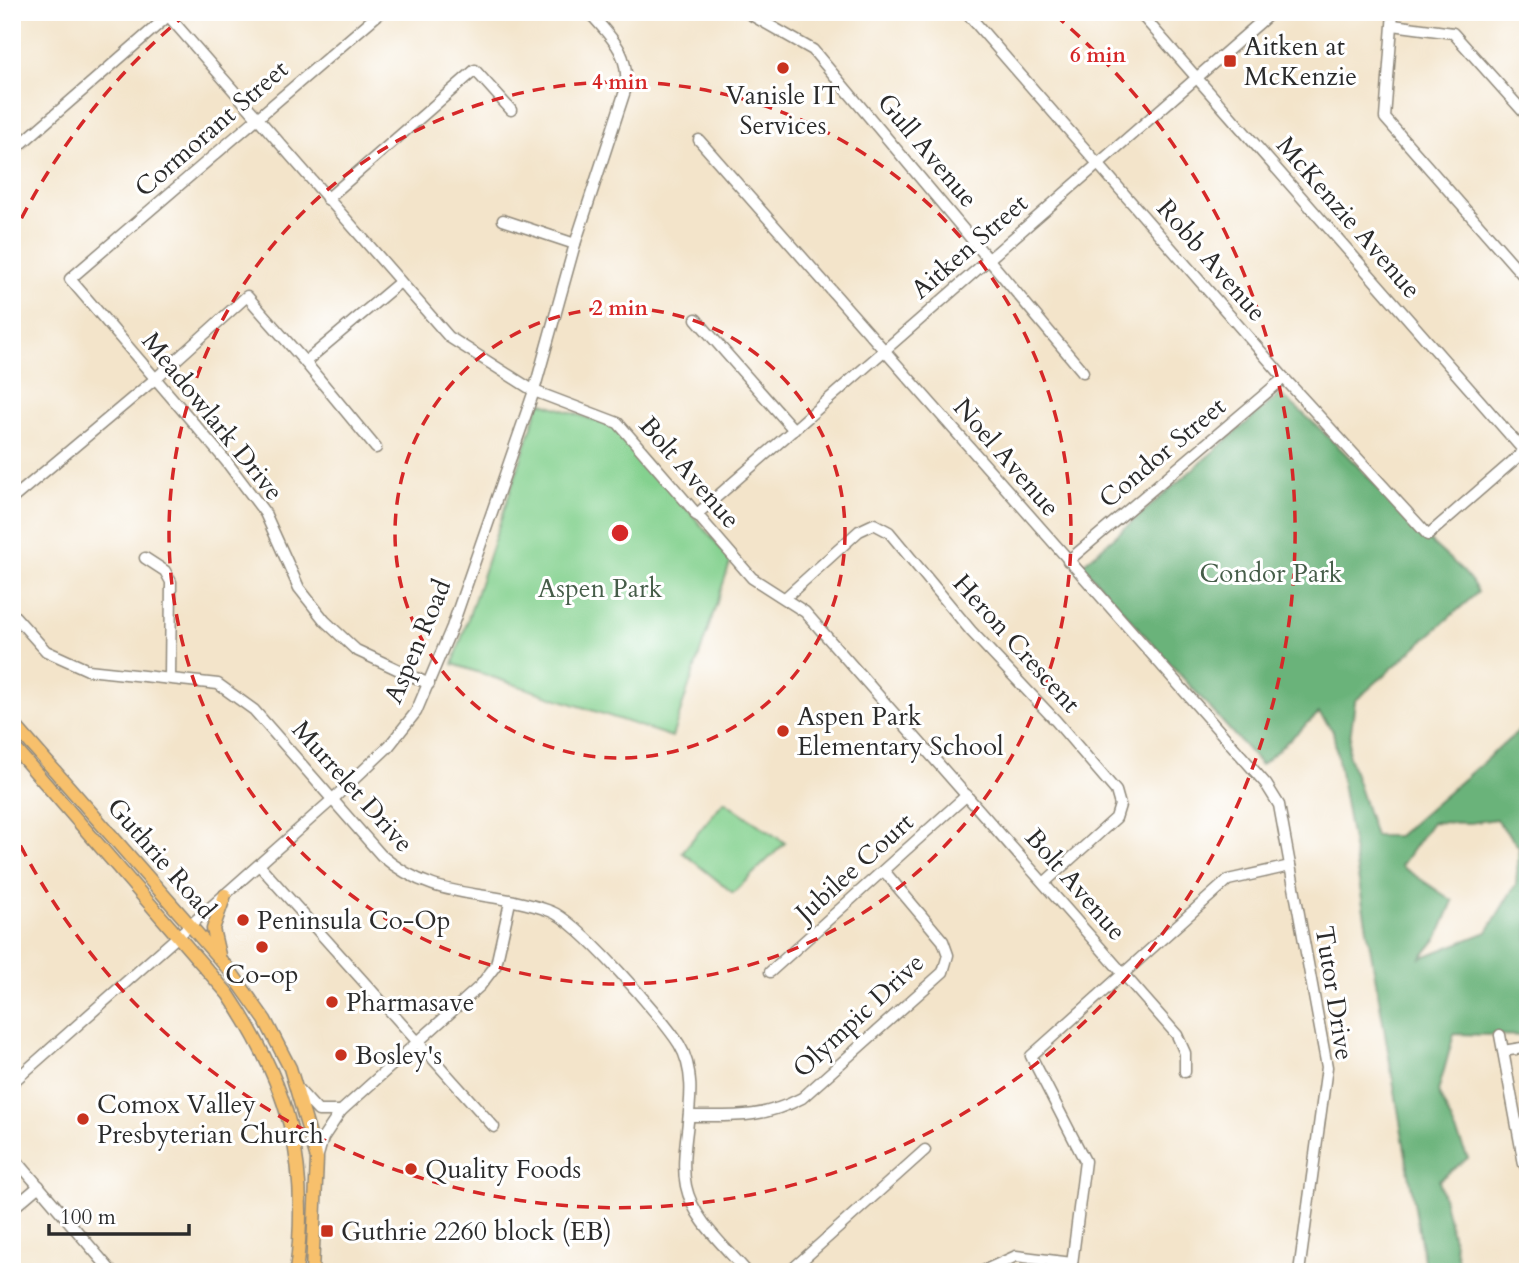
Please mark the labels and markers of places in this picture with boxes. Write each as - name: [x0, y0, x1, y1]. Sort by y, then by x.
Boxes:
- place label: Aitken at McKenzie: [1244, 29, 1357, 94]
- marker: Aitken at McKenzie: [1222, 53, 1238, 69]
- marker: Vanisle IT Services: [775, 60, 791, 76]
- place label: Vanisle IT Services: [726, 78, 840, 143]
- centre of rings: [608, 521, 632, 545]
- place label: Aspen Park Elementary School: [797, 699, 1004, 764]
- marker: Aspen Park Elementary School: [775, 723, 791, 739]
- place label: Peninsula Co-Op: [257, 903, 451, 938]
- marker: Peninsula Co-Op: [235, 912, 251, 928]
- marker: Co-op: [254, 939, 270, 955]
- place label: Co-op: [225, 957, 299, 992]
- place label: Pharmasave: [346, 985, 474, 1020]
- marker: Pharmasave: [324, 994, 340, 1010]
- place label: Bosley's: [355, 1038, 442, 1073]
- marker: Bosley's: [333, 1047, 349, 1063]
- place label: Comox Valley Presbyterian Church: [97, 1087, 324, 1152]
- marker: Comox Valley Presbyterian Church: [75, 1111, 91, 1127]
- place label: Quality Foods: [425, 1152, 581, 1187]
- marker: Quality Foods: [403, 1161, 419, 1177]
- place label: Guthrie 2260 block (EB): [341, 1214, 612, 1249]
- marker: Guthrie 2260 block (EB): [319, 1223, 335, 1239]

